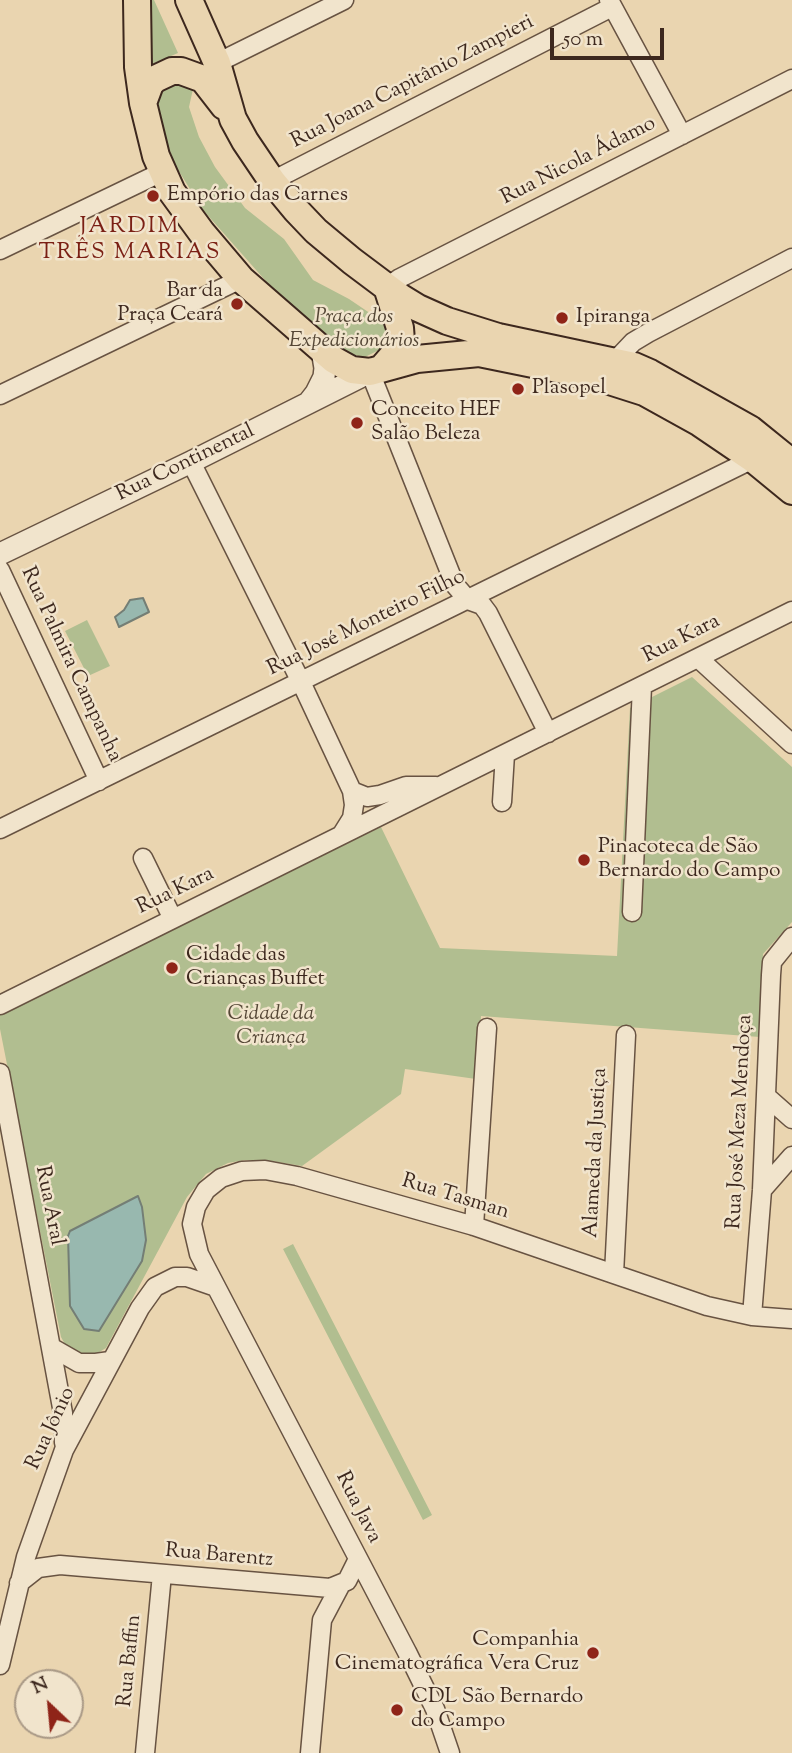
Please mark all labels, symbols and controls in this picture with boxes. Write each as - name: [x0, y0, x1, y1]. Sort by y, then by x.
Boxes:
- street label: Rua Joana Capitânio Zampieri: [287, 11, 539, 155]
- scale bar: [554, 14, 668, 58]
- text: 50 m: [563, 25, 603, 55]
- street label: Rua Nicola Ádamo: [497, 112, 661, 212]
- place label: Empório das Carnes: [167, 183, 348, 209]
- marker: Empório das Carnes: [145, 188, 161, 204]
- district label: JARDIM TRÊS MARIAS: [40, 214, 220, 268]
- place label: Bar da Praça Ceará: [117, 279, 223, 329]
- marker: Bar da Praça Ceará: [229, 296, 245, 312]
- park label: Praça dos Expedicionários: [289, 305, 419, 355]
- place label: Ipiranga: [576, 305, 650, 331]
- marker: Ipiranga: [554, 310, 570, 326]
- place label: Plasopel: [532, 376, 606, 402]
- marker: Plasopel: [510, 381, 526, 397]
- place label: Conceito HEF Salão Beleza: [371, 398, 500, 448]
- marker: Conceito HEF Salão Beleza: [349, 415, 365, 431]
- street label: Rua Continental: [113, 420, 259, 508]
- street label: Rua Palmira Campanha: [14, 563, 126, 767]
- street label: Rua José Monteiro Filho: [264, 565, 470, 683]
- street label: Rua Kara: [639, 610, 725, 670]
- place label: Pinacoteca de São Bernardo do Campo: [598, 835, 780, 885]
- marker: Pinacoteca de São Bernardo do Campo: [576, 852, 592, 868]
- street label: Rua Kara: [133, 863, 219, 921]
- place label: Cidade das Crianças Buffet: [186, 943, 325, 993]
- marker: Cidade das Crianças Buffet: [164, 960, 180, 976]
- park label: Cidade da Criança: [228, 1002, 314, 1052]
- street label: Rua José Meza Mendoça: [723, 1014, 759, 1230]
- street label: Alameda da Justiça: [580, 1067, 614, 1239]
- street label: Rua Aral: [28, 1164, 68, 1248]
- street label: Rua Tasman: [398, 1170, 512, 1226]
- street label: Rua Jônio: [22, 1384, 82, 1474]
- street label: Rua Java: [328, 1468, 386, 1548]
- street label: Rua Barentz: [164, 1540, 274, 1574]
- street label: Rua Baffin: [114, 1613, 148, 1709]
- place label: Companhia Cinematográfica Vera Cruz: [335, 1628, 579, 1678]
- marker: Companhia Cinematográfica Vera Cruz: [585, 1645, 601, 1661]
- north arrow: [14, 1669, 84, 1739]
- text: N: [28, 1671, 53, 1702]
- place label: CDL São Bernardo do Campo: [411, 1685, 583, 1735]
- marker: CDL São Bernardo do Campo: [389, 1702, 405, 1718]

